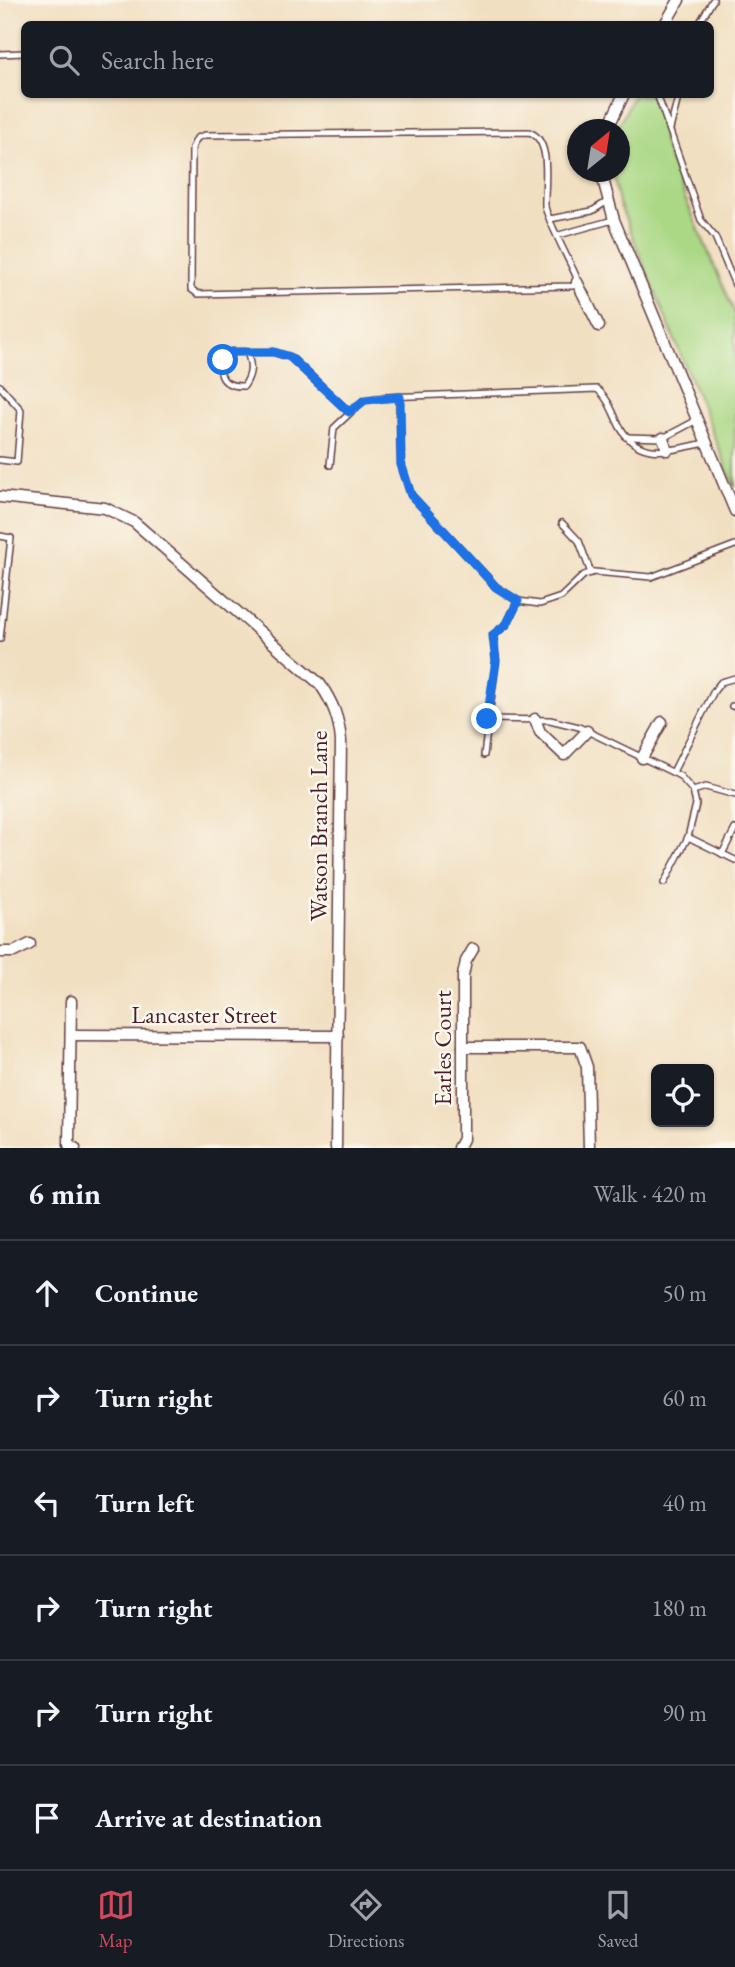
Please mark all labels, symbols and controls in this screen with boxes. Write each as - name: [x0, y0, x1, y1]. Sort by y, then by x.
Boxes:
- search box: [21, 21, 714, 98]
- icon: search: [45, 41, 83, 79]
- text: Search here: [101, 43, 214, 77]
- north arrow: [567, 119, 630, 182]
- route start: [207, 344, 238, 375]
- route end: [471, 703, 502, 734]
- street label: Watson Branch Lane: [303, 731, 334, 921]
- street label: Earles Court: [427, 990, 458, 1106]
- street label: Lancaster Street: [131, 999, 277, 1030]
- map controls: [651, 1064, 714, 1127]
- button: locate: [651, 1064, 714, 1127]
- text: 6 min: [28, 1174, 101, 1213]
- text: Walk · 420 m: [593, 1179, 707, 1209]
- icon: ahead: [28, 1274, 66, 1312]
- text: Continue: [95, 1276, 198, 1310]
- text: 50 m: [662, 1278, 707, 1308]
- icon: right: [28, 1379, 66, 1417]
- text: Turn right: [95, 1381, 213, 1415]
- text: 60 m: [662, 1383, 707, 1413]
- icon: left: [28, 1484, 66, 1522]
- text: Turn left: [95, 1486, 194, 1520]
- text: 40 m: [662, 1488, 707, 1518]
- icon: right: [28, 1589, 66, 1627]
- text: Turn right: [95, 1591, 213, 1625]
- text: 180 m: [651, 1593, 707, 1623]
- icon: right: [28, 1694, 66, 1732]
- text: Turn right: [95, 1696, 213, 1730]
- text: 90 m: [662, 1698, 707, 1728]
- icon: arrive: [28, 1799, 66, 1837]
- text: Arrive at destination: [95, 1801, 322, 1835]
- tab: Map: [97, 1886, 135, 1953]
- tab: Directions: [328, 1886, 404, 1953]
- tab: Saved: [598, 1886, 638, 1953]

